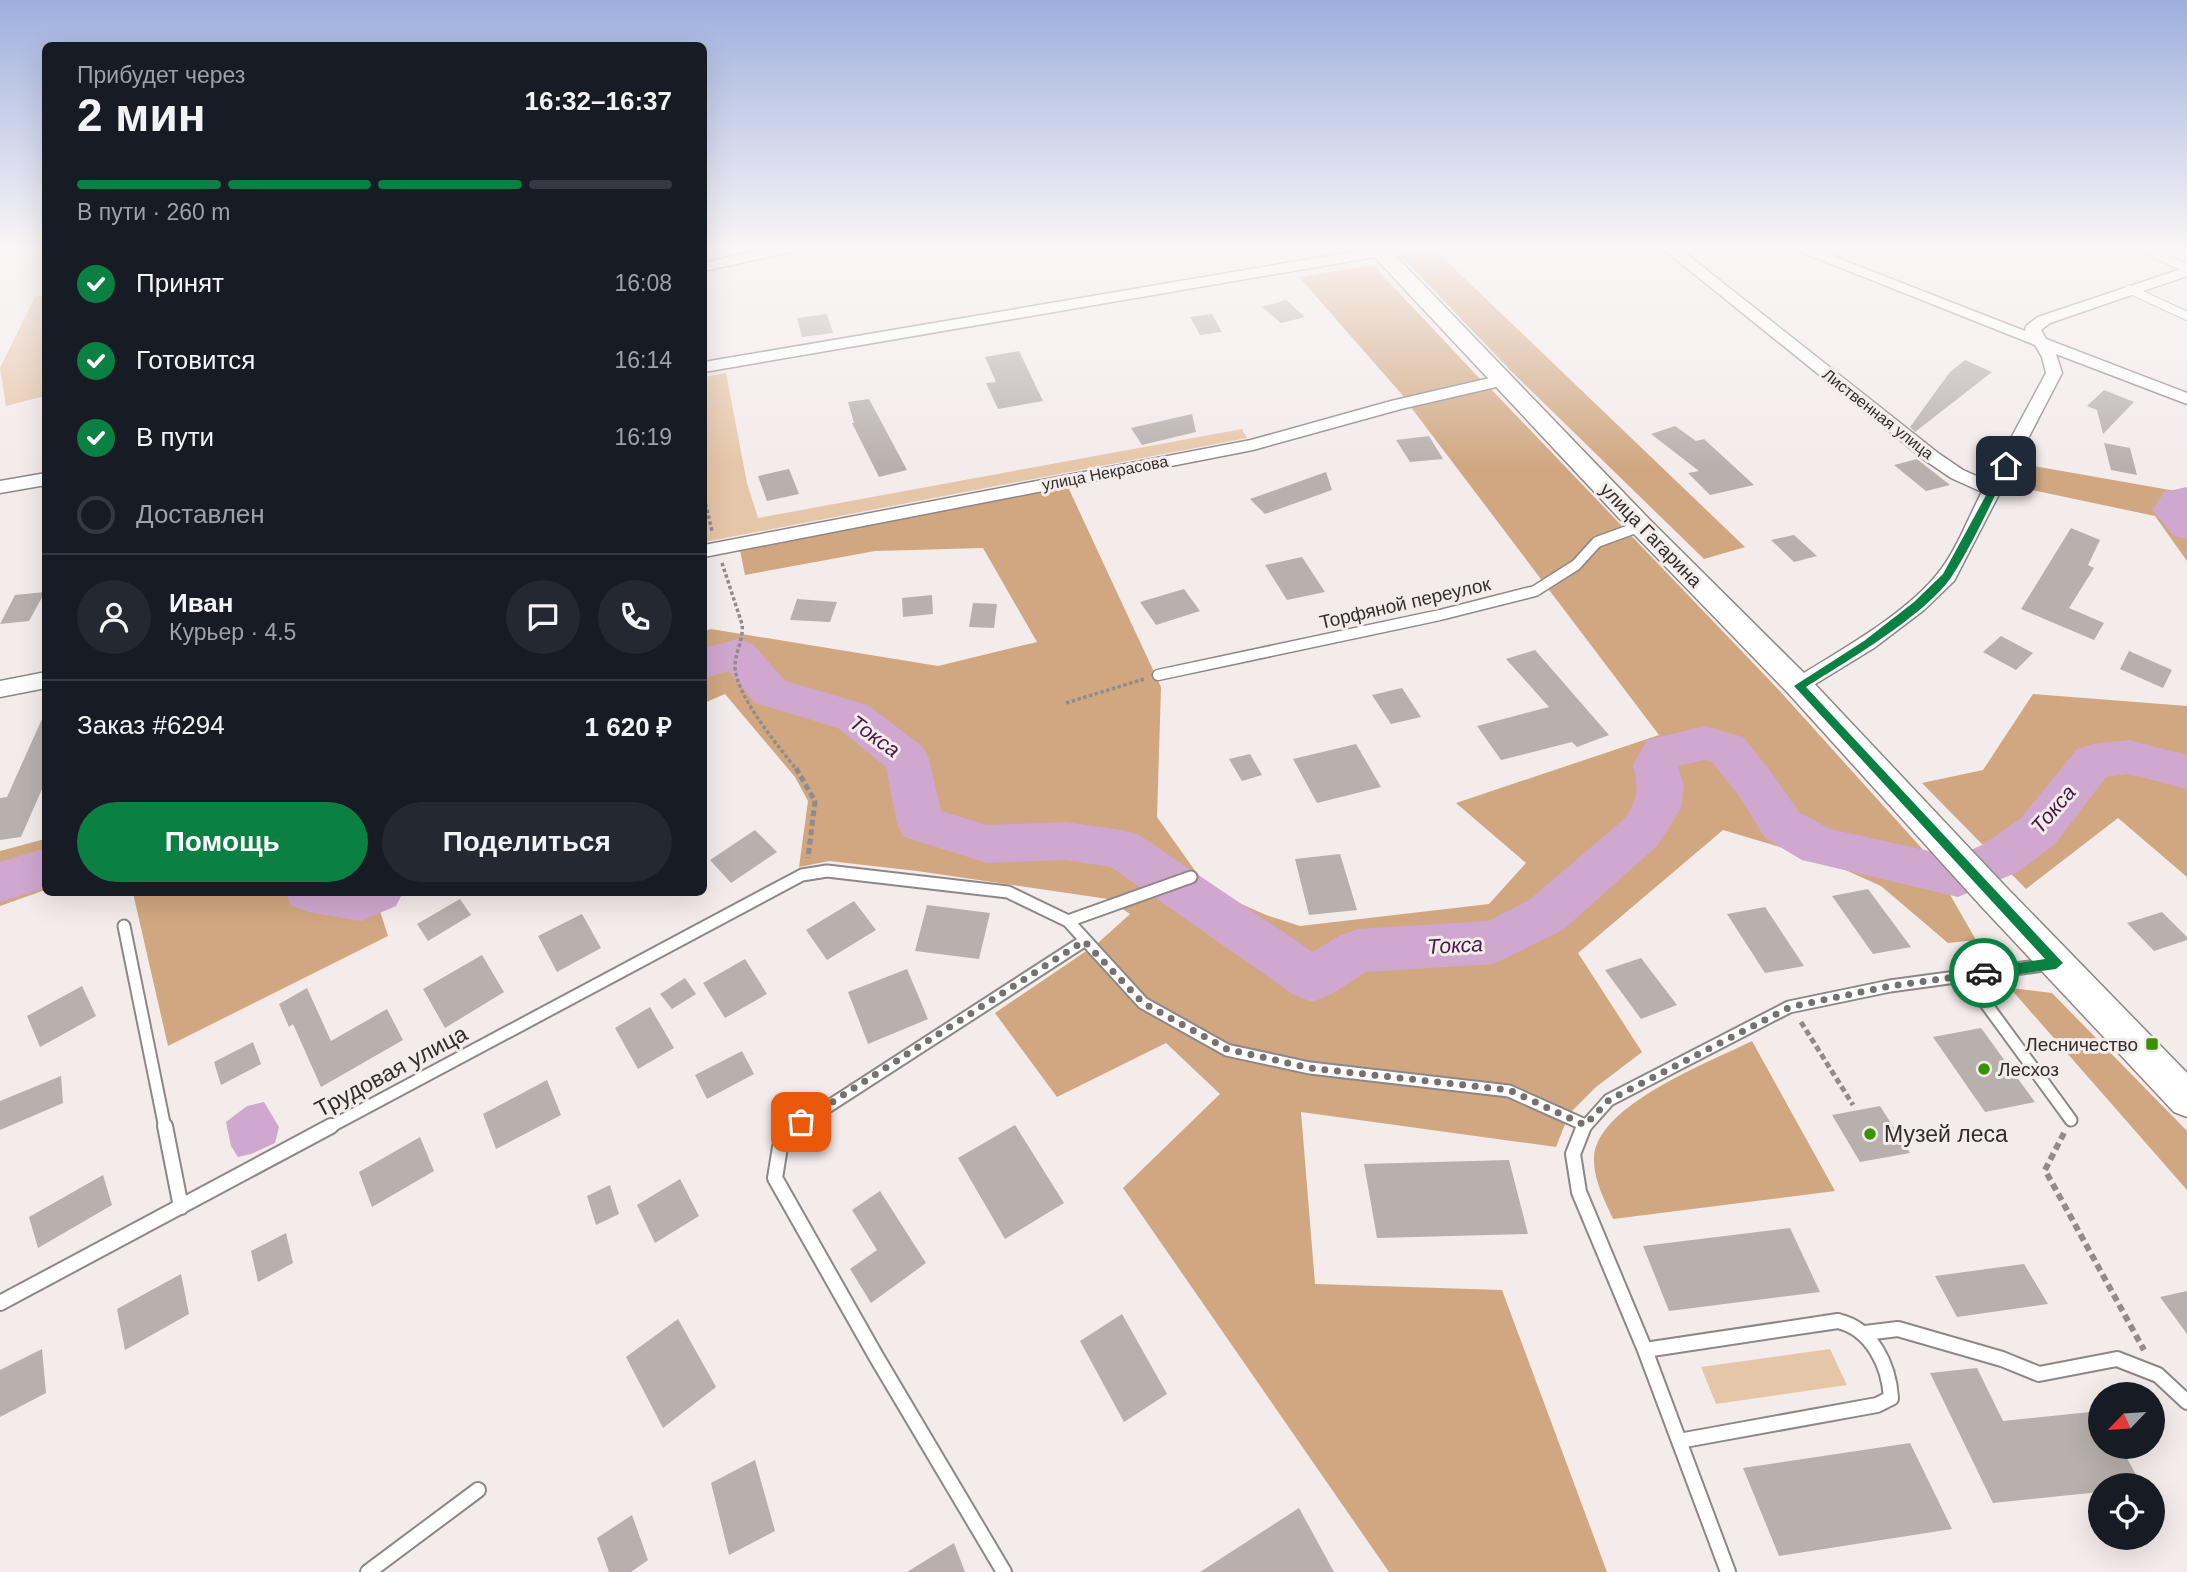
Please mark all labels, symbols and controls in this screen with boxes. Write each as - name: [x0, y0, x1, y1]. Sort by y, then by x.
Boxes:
- text: Прибудет через: [77, 62, 245, 88]
- text: 16:32–16:37: [525, 86, 672, 116]
- text: 2 мин: [77, 89, 205, 141]
- text: В пути · 260 m: [77, 199, 230, 225]
- icon: check: [77, 265, 115, 303]
- text: Принят: [136, 268, 224, 298]
- text: 16:08: [614, 270, 672, 296]
- icon: check: [77, 342, 115, 380]
- text: Готовится: [136, 345, 255, 375]
- text: 16:14: [614, 347, 672, 373]
- street label: Лиственная улица: [1819, 366, 1937, 463]
- icon: check: [77, 419, 115, 457]
- text: В пути: [136, 422, 214, 452]
- text: 16:19: [614, 424, 672, 450]
- pin: [1976, 436, 2036, 496]
- icon: home: [1987, 447, 2025, 485]
- street label: улица Некрасова: [1041, 452, 1170, 494]
- street label: улица Гагарина: [1596, 479, 1706, 592]
- text: Доставлен: [136, 499, 265, 529]
- street label: Торфяной переулок: [1317, 573, 1493, 633]
- button: person: [77, 580, 151, 654]
- button: chat: [506, 580, 580, 654]
- button: phone: [598, 580, 672, 654]
- text: Иван: [169, 588, 234, 618]
- text: Курьер · 4.5: [169, 619, 296, 645]
- text: Заказ #6294: [77, 710, 225, 740]
- water label: Токса: [846, 710, 904, 762]
- text: 1 620 ₽: [585, 712, 672, 742]
- water label: Токса: [2026, 780, 2080, 838]
- button: Помощь: [77, 802, 368, 882]
- button: Поделиться: [382, 802, 672, 882]
- water label: Токса: [1427, 932, 1483, 958]
- courier: [1949, 938, 2019, 1008]
- icon: car: [1965, 954, 2003, 992]
- street label: Трудовая улица: [310, 1020, 472, 1122]
- place label: Лесничество: [2025, 1034, 2138, 1055]
- marker: Лесничество: [2144, 1036, 2160, 1052]
- place label: Лесхоз: [1998, 1059, 2059, 1080]
- marker: Лесхоз: [1976, 1061, 1992, 1077]
- pin: [771, 1092, 831, 1152]
- icon: bag: [782, 1103, 820, 1141]
- place label: Музей леса: [1884, 1121, 2008, 1147]
- marker: Музей леса: [1862, 1126, 1878, 1142]
- north arrow: [2088, 1382, 2165, 1460]
- map controls: [2088, 1382, 2165, 1550]
- button: locate: [2088, 1473, 2165, 1550]

